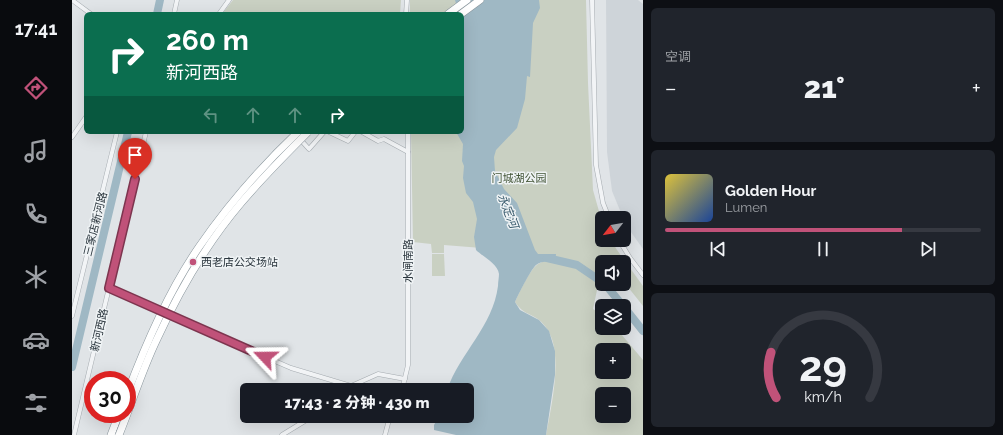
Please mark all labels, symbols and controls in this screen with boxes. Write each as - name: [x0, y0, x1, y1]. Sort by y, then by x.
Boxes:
- text: 17:41: [15, 18, 57, 39]
- text: 260 m: [166, 24, 249, 57]
- icon: right: [100, 28, 152, 80]
- text: 空调: [665, 49, 691, 64]
- text: 新河西路: [166, 62, 238, 83]
- text: 21°: [804, 70, 845, 105]
- icon: directions: [22, 74, 50, 102]
- text: −: [665, 75, 677, 101]
- text: +: [972, 75, 981, 101]
- icon: left: [200, 104, 222, 126]
- icon: ahead: [242, 104, 264, 126]
- icon: ahead: [284, 104, 306, 126]
- icon: right: [326, 104, 348, 126]
- icon: music: [22, 137, 50, 165]
- pin: [118, 138, 152, 179]
- icon: arrive: [124, 144, 146, 166]
- park label: 门城湖公园: [492, 172, 547, 185]
- text: Golden Hour: [725, 182, 816, 200]
- street label: 三家店新河路: [81, 191, 110, 258]
- water label: 永定河: [495, 192, 522, 232]
- icon: phone: [22, 200, 50, 228]
- text: Lumen: [725, 200, 767, 215]
- north arrow: [595, 211, 631, 247]
- map controls: [595, 211, 631, 423]
- icon: previous: [707, 238, 729, 260]
- icon: pause: [812, 238, 834, 260]
- icon: next: [917, 238, 939, 260]
- street label: 水闸南路: [402, 239, 415, 283]
- button: sound: [595, 255, 631, 291]
- place label: 西老店公交场站: [201, 256, 278, 269]
- marker: 西老店公交场站: [188, 257, 198, 267]
- icon: climate: [22, 263, 50, 291]
- button: layers: [595, 299, 631, 335]
- street label: 新河西路: [88, 307, 111, 353]
- icon: car: [22, 326, 50, 354]
- position arrow: [244, 336, 286, 378]
- text: 29: [799, 342, 847, 391]
- button: +: [595, 343, 631, 379]
- speed limit sign: 30: [84, 371, 136, 423]
- button: −: [595, 387, 631, 423]
- text: km/h: [804, 388, 842, 404]
- icon: filters: [22, 389, 50, 417]
- text: 17:43 · 2 分钟 · 430 m: [284, 394, 430, 412]

